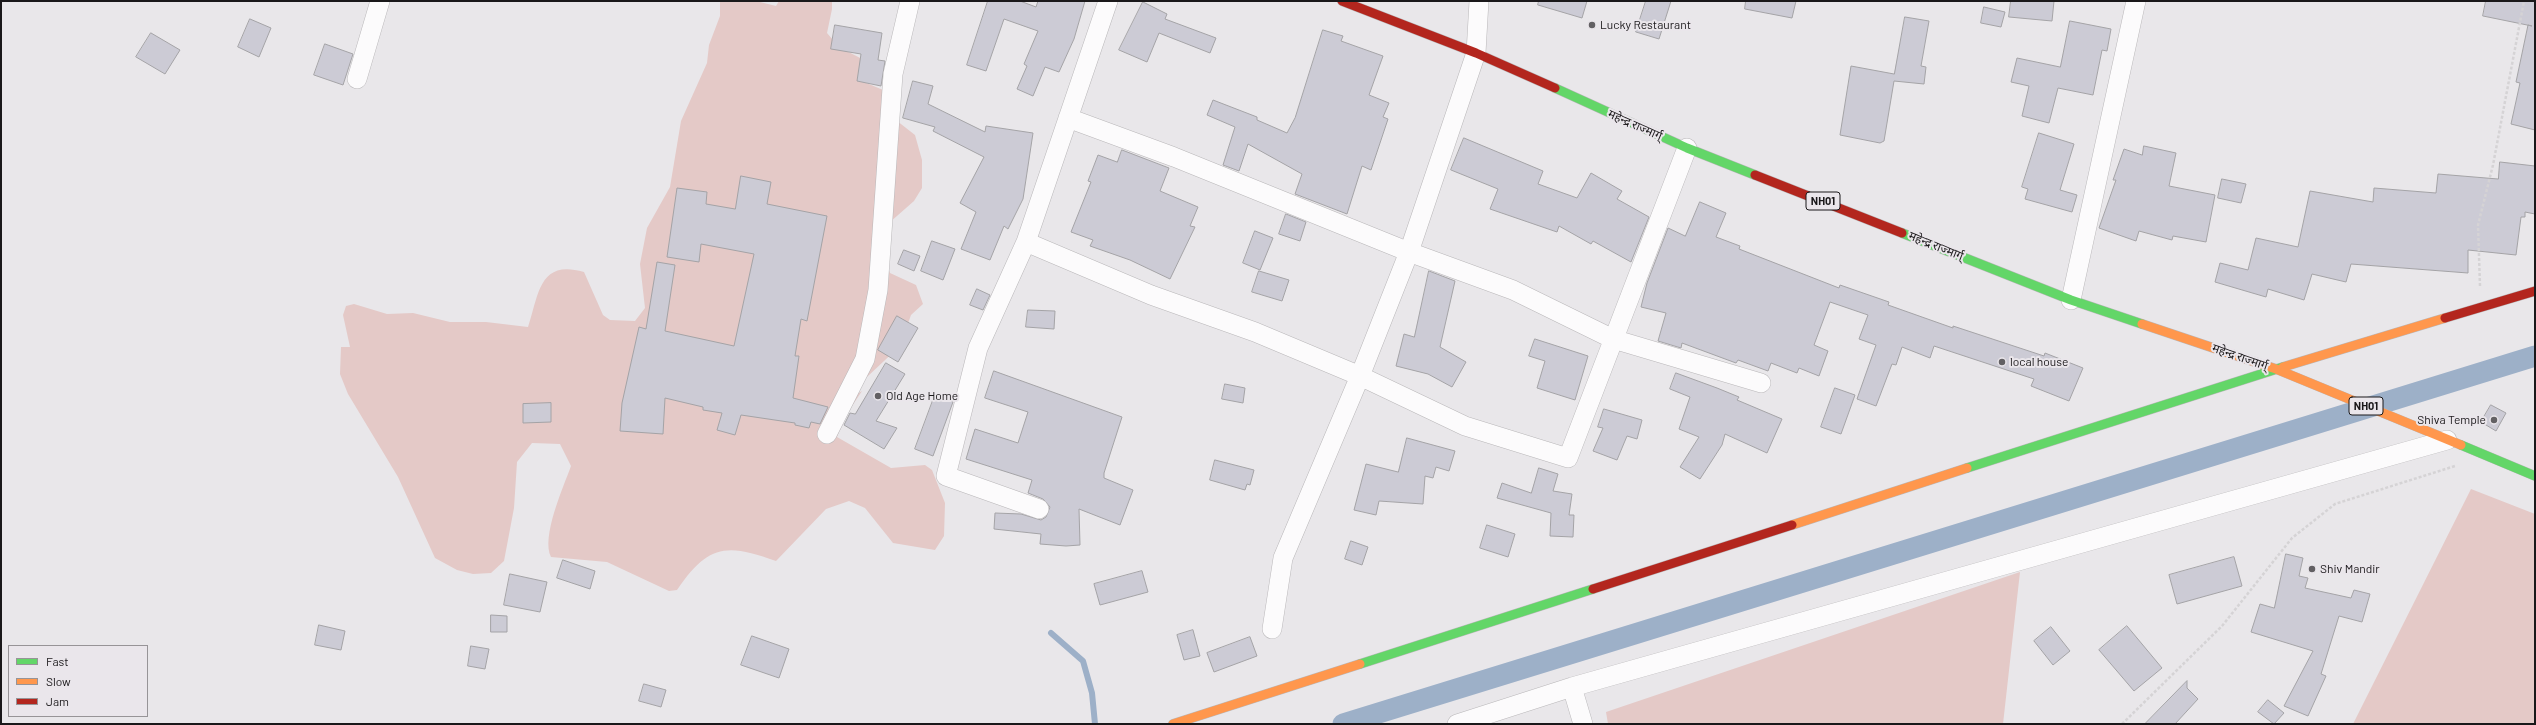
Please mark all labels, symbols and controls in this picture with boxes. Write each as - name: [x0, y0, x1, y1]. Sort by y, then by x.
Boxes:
- place label: Lucky Restaurant: [1600, 18, 1691, 32]
- marker: Lucky Restaurant: [1587, 20, 1597, 30]
- street label: महेन्द्र राज्मार्ग्: [1606, 107, 1664, 143]
- road number: NH01: [1806, 192, 1840, 210]
- street label: महेन्द्र राज्मार्ग्: [1906, 228, 1966, 264]
- street label: महेन्द्र राज्मार्ग्: [2210, 341, 2270, 373]
- place label: local house: [2010, 355, 2068, 369]
- marker: local house: [1997, 357, 2007, 367]
- place label: Old Age Home: [886, 389, 958, 403]
- marker: Old Age Home: [873, 391, 883, 401]
- road number: NH01: [2349, 397, 2383, 415]
- place label: Shiva Temple: [2417, 413, 2486, 427]
- marker: Shiva Temple: [2489, 415, 2499, 425]
- place label: Shiv Mandir: [2320, 562, 2380, 576]
- marker: Shiv Mandir: [2307, 564, 2317, 574]
- legend: [8, 645, 148, 717]
- text: Fast: [46, 654, 69, 668]
- text: Slow: [46, 674, 71, 688]
- text: Jam: [46, 694, 69, 708]

